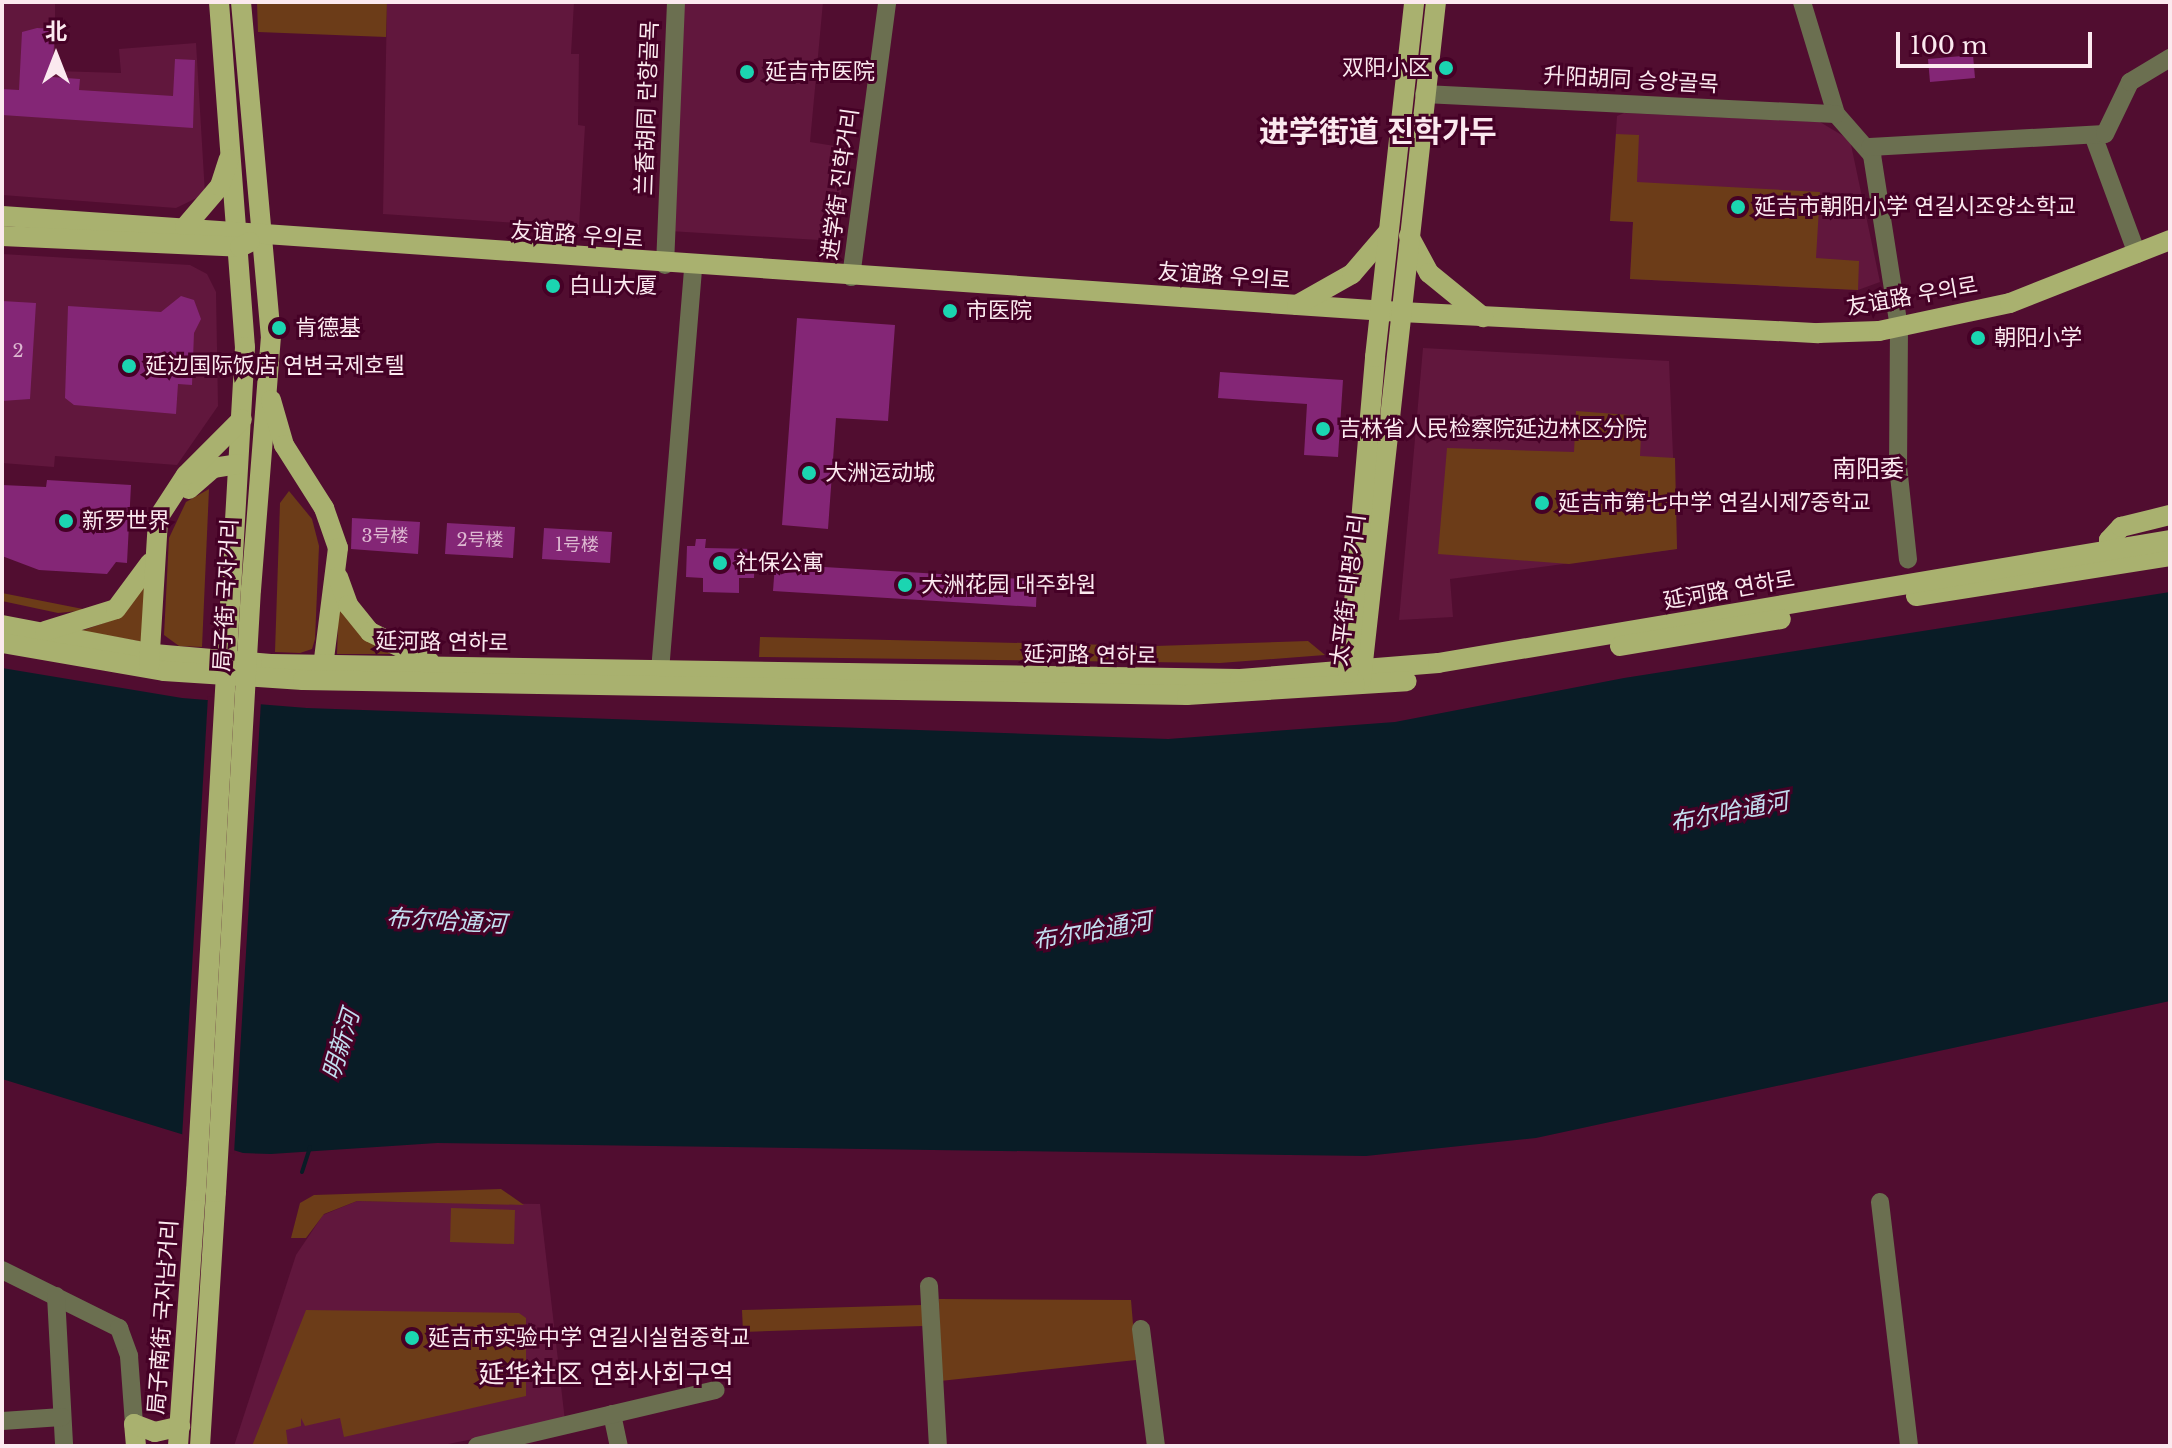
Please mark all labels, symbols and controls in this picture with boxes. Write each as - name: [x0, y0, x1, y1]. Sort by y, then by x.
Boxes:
- north arrow: [16, 16, 96, 96]
- scale bar: [1900, 16, 2096, 66]
- text: 北: [45, 18, 67, 45]
- street label: 兰香胡同 란향골목: [631, 20, 663, 196]
- text: 100 m: [1910, 31, 1988, 60]
- place label: 双阳小区: [1342, 55, 1430, 81]
- place label: 延吉市医院: [765, 59, 875, 85]
- marker: 双阳小区: [1437, 59, 1455, 77]
- marker: 延吉市医院: [736, 61, 758, 83]
- street label: 升阳胡同 승양골목: [1543, 62, 1719, 98]
- street label: 进学街 진학거리: [816, 106, 864, 262]
- district label: 进学街道 진학가두: [1259, 114, 1497, 150]
- place label: 延吉市朝阳小学 연길시조양소학교: [1754, 194, 2076, 220]
- marker: 延吉市朝阳小学 연길시조양소학교: [1729, 198, 1747, 216]
- street label: 友谊路 우의로: [510, 217, 644, 253]
- street label: 友谊路 우의로: [1157, 258, 1291, 294]
- street label: 友谊路 우의로: [1844, 271, 1980, 321]
- place label: 白山大厦: [569, 273, 657, 299]
- marker: 白山大厦: [544, 277, 562, 295]
- place label: 市医院: [966, 298, 1032, 324]
- marker: 市医院: [941, 302, 959, 320]
- place label: 肯德基: [295, 315, 361, 341]
- marker: 肯德基: [270, 319, 288, 337]
- place label: 朝阳小学: [1994, 325, 2082, 351]
- marker: 朝阳小学: [1969, 329, 1987, 347]
- house number: 2: [12, 340, 24, 362]
- place label: 延边国际饭店 연변국제호텔: [145, 353, 405, 379]
- marker: 延边国际饭店 연변국제호텔: [120, 357, 138, 375]
- place label: 吉林省人民检察院延边林区分院: [1339, 416, 1647, 442]
- marker: 吉林省人民检察院延边林区分院: [1314, 420, 1332, 438]
- district label: 南阳委: [1832, 455, 1904, 483]
- place label: 大洲运动城: [825, 460, 935, 486]
- marker: 大洲运动城: [800, 464, 818, 482]
- place label: 延吉市第七中学 연길시제7중학교: [1558, 490, 1871, 516]
- marker: 延吉市第七中学 연길시제7중학교: [1533, 494, 1551, 512]
- place label: 新罗世界: [82, 508, 170, 534]
- marker: 新罗世界: [57, 512, 75, 530]
- street label: 太平街 태평거리: [1326, 512, 1370, 668]
- street label: 局子街 국자거리: [209, 518, 243, 672]
- house number: 3号楼: [361, 525, 409, 547]
- house number: 2号楼: [456, 529, 504, 551]
- house number: 1号楼: [555, 534, 599, 556]
- place label: 社保公寓: [736, 550, 824, 576]
- marker: 社保公寓: [711, 554, 729, 572]
- street label: 延河路 연하로: [1661, 565, 1797, 615]
- place label: 大洲花园 대주화원: [921, 572, 1096, 598]
- marker: 大洲花园 대주화원: [896, 576, 914, 594]
- street label: 延河路 연하로: [375, 628, 509, 656]
- street label: 延河路 연하로: [1023, 641, 1157, 669]
- water label: 布尔哈通河: [1667, 786, 1791, 838]
- water label: 布尔哈通河: [385, 903, 507, 939]
- water label: 布尔哈通河: [1030, 906, 1154, 956]
- water label: 明新河: [317, 1006, 365, 1084]
- street label: 局子南街 국자남거리: [143, 1219, 183, 1415]
- place label: 延吉市实验中学 연길시실험중학교: [428, 1325, 750, 1351]
- marker: 延吉市实验中学 연길시실험중학교: [403, 1329, 421, 1347]
- district label: 延华社区 연화사회구역: [479, 1359, 733, 1391]

